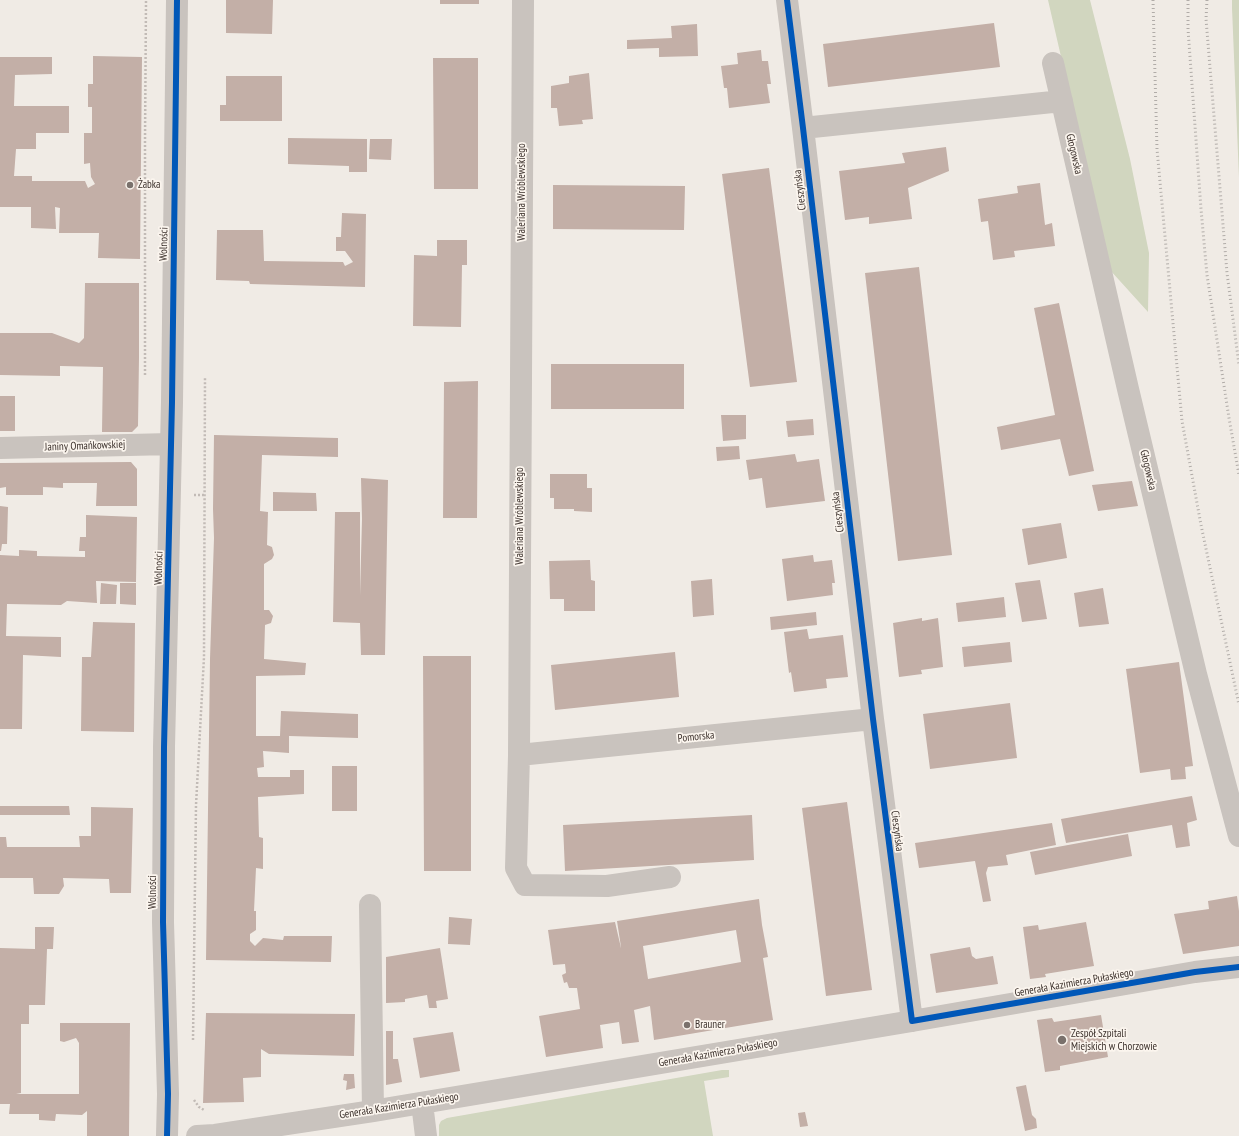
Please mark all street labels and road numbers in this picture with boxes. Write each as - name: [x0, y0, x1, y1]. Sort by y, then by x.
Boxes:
- street label: Głogowska: [1063, 133, 1085, 175]
- street label: Waleriana Wróblewskiego: [515, 143, 529, 241]
- street label: Cieszyńska: [791, 169, 809, 211]
- street label: Wolności: [157, 227, 171, 261]
- street label: Janiny Omańkowskiej: [45, 438, 125, 454]
- street label: Głogowska: [1137, 449, 1159, 491]
- street label: Waleriana Wróblewskiego: [513, 467, 527, 565]
- street label: Cieszyńska: [829, 491, 847, 533]
- street label: Wolności: [152, 551, 166, 585]
- street label: Pomorska: [677, 729, 715, 745]
- street label: Cieszyńska: [888, 810, 906, 852]
- street label: Wolności: [146, 875, 160, 909]
- street label: Generała Kazimierza Pułaskiego: [1014, 966, 1134, 1000]
- street label: Generała Kazimierza Pułaskiego: [658, 1036, 778, 1070]
- street label: Generała Kazimierza Pułaskiego: [338, 1090, 460, 1122]

